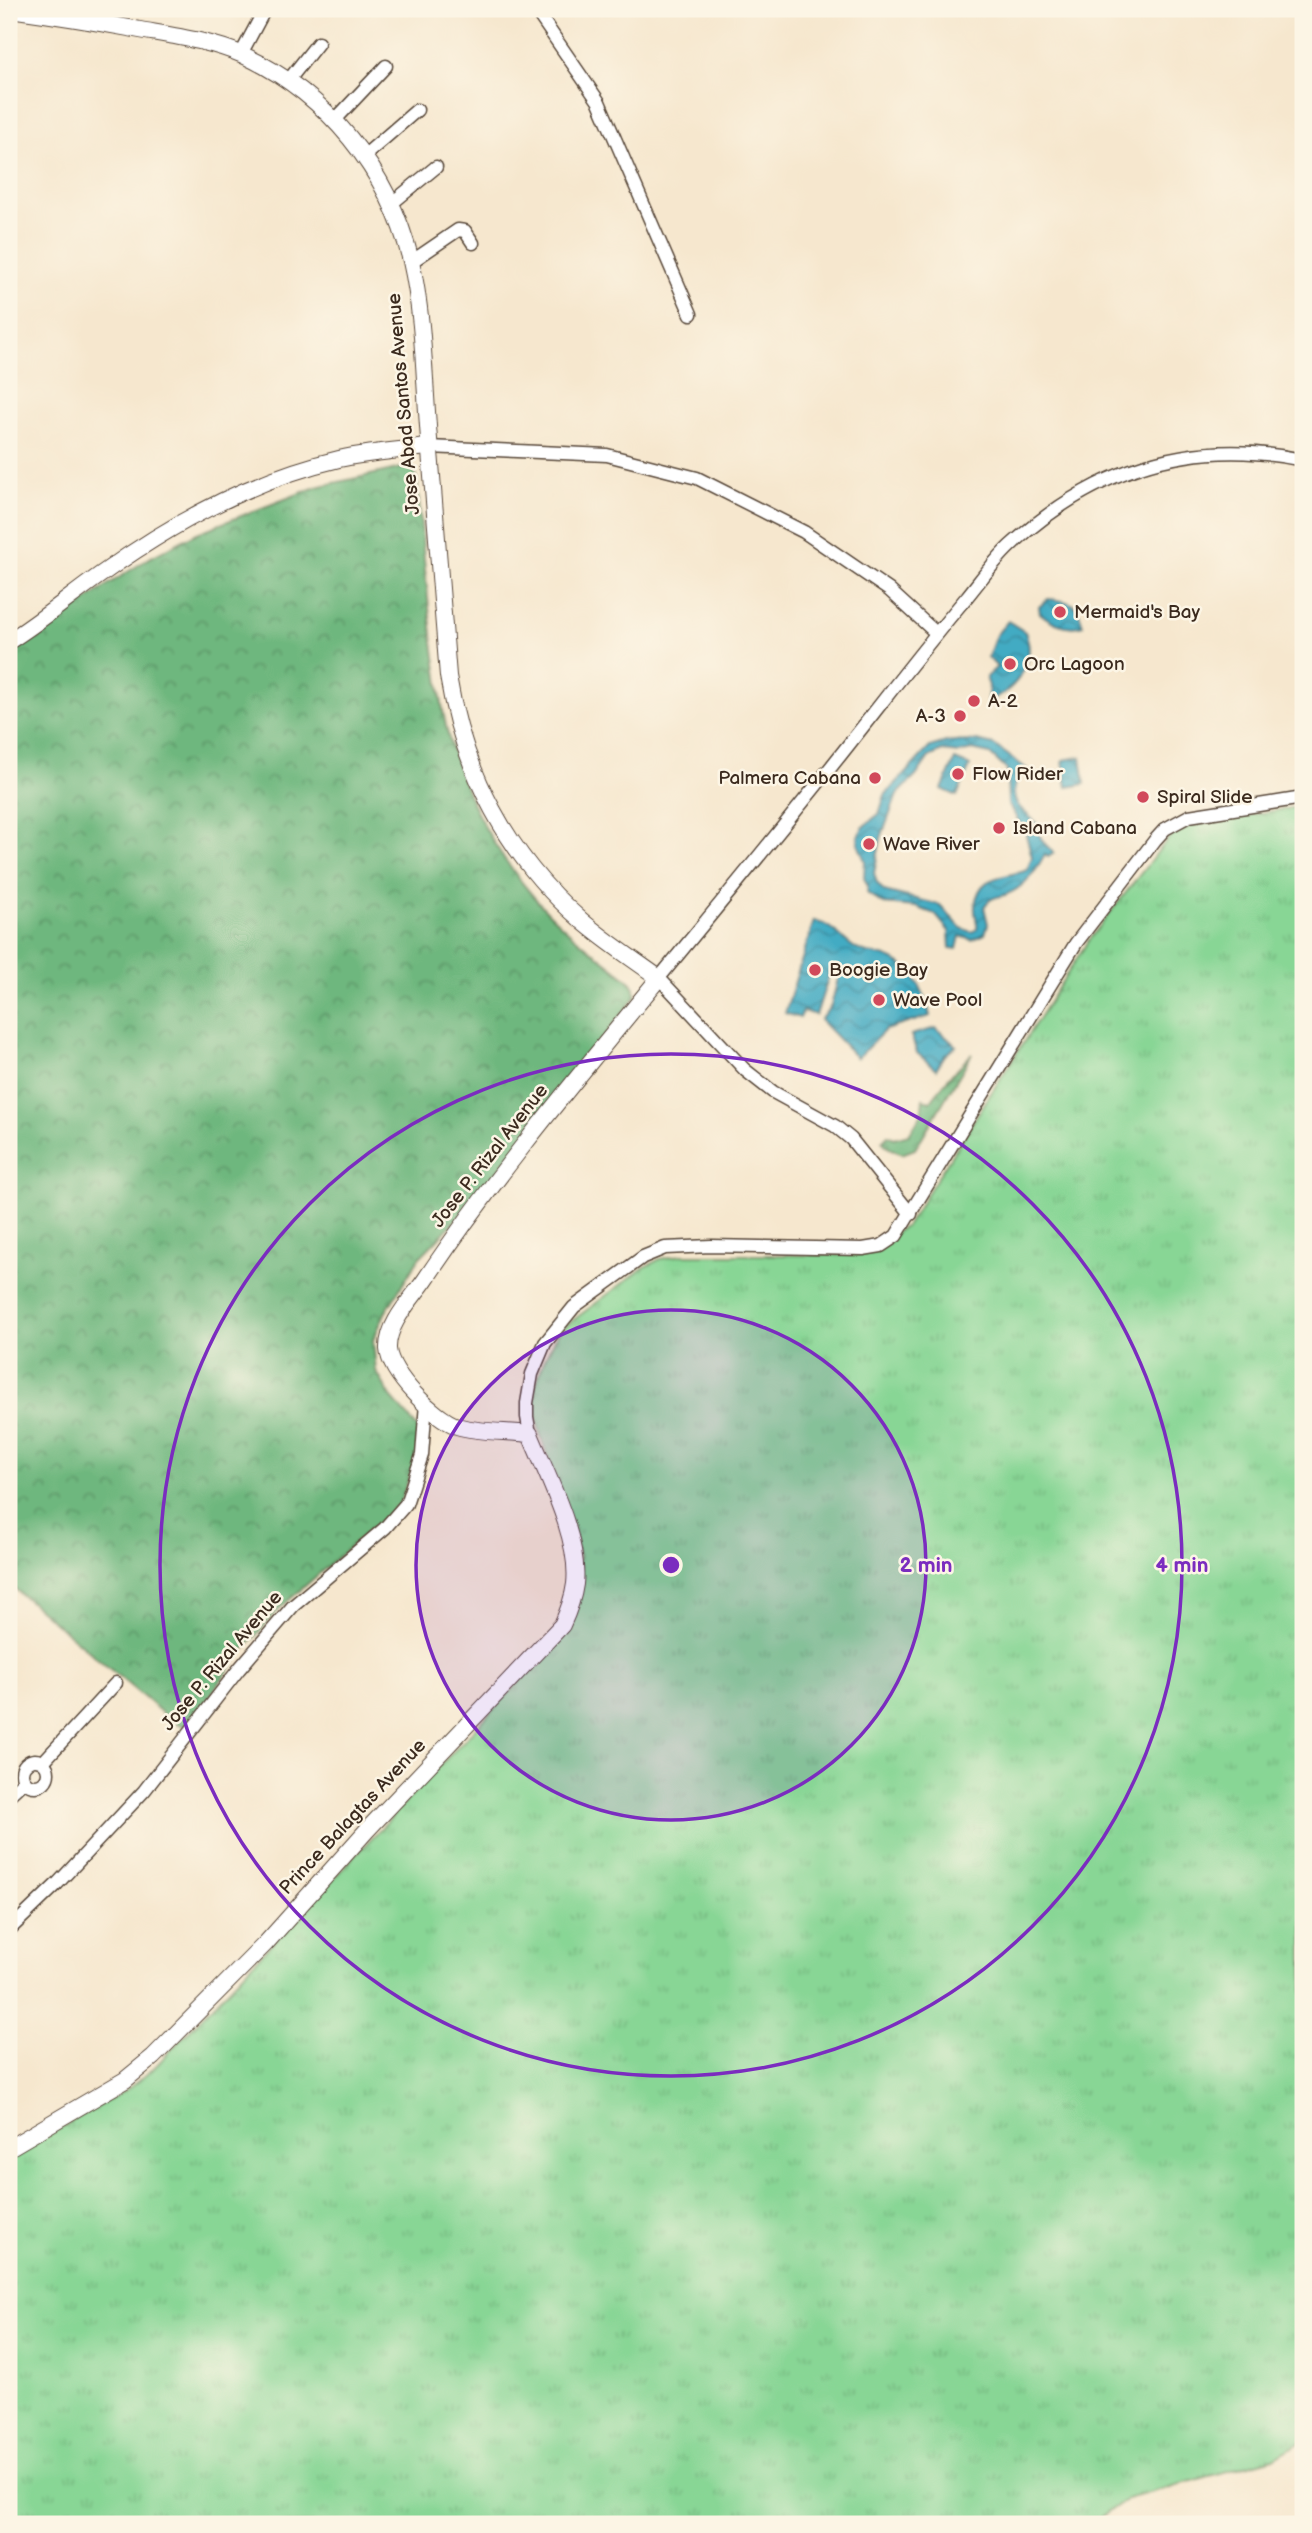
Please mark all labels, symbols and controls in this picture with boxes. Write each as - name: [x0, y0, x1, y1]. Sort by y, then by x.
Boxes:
- street label: Jose Abad Santos Avenue: [383, 292, 425, 516]
- place label: Mermaid's Bay: [1074, 601, 1201, 624]
- marker: Mermaid's Bay: [1052, 604, 1068, 620]
- place label: Orc Lagoon: [1024, 653, 1125, 676]
- marker: Orc Lagoon: [1002, 656, 1018, 672]
- place label: A-2: [988, 690, 1019, 713]
- marker: A-2: [966, 693, 982, 709]
- place label: A-3: [916, 705, 946, 728]
- marker: A-3: [952, 708, 968, 724]
- place label: Flow Rider: [972, 763, 1064, 786]
- marker: Flow Rider: [950, 766, 966, 782]
- place label: Palmera Cabana: [718, 767, 861, 790]
- marker: Palmera Cabana: [867, 770, 883, 786]
- place label: Spiral Slide: [1157, 786, 1253, 809]
- marker: Spiral Slide: [1135, 789, 1151, 805]
- place label: Island Cabana: [1013, 817, 1137, 840]
- marker: Island Cabana: [991, 820, 1007, 836]
- place label: Wave River: [883, 833, 981, 856]
- marker: Wave River: [861, 836, 877, 852]
- place label: Boogie Bay: [829, 959, 928, 982]
- marker: Boogie Bay: [807, 962, 823, 978]
- place label: Wave Pool: [893, 989, 982, 1012]
- marker: Wave Pool: [871, 992, 887, 1008]
- street label: Jose P. Rizal Avenue: [427, 1080, 553, 1232]
- centre of rings: [659, 1553, 683, 1577]
- text: 2 min: [899, 1553, 953, 1578]
- text: 4 min: [1156, 1553, 1208, 1578]
- street label: Jose P. Rizal Avenue: [157, 1586, 287, 1736]
- street label: Prince Balagtas Avenue: [275, 1734, 431, 1900]

